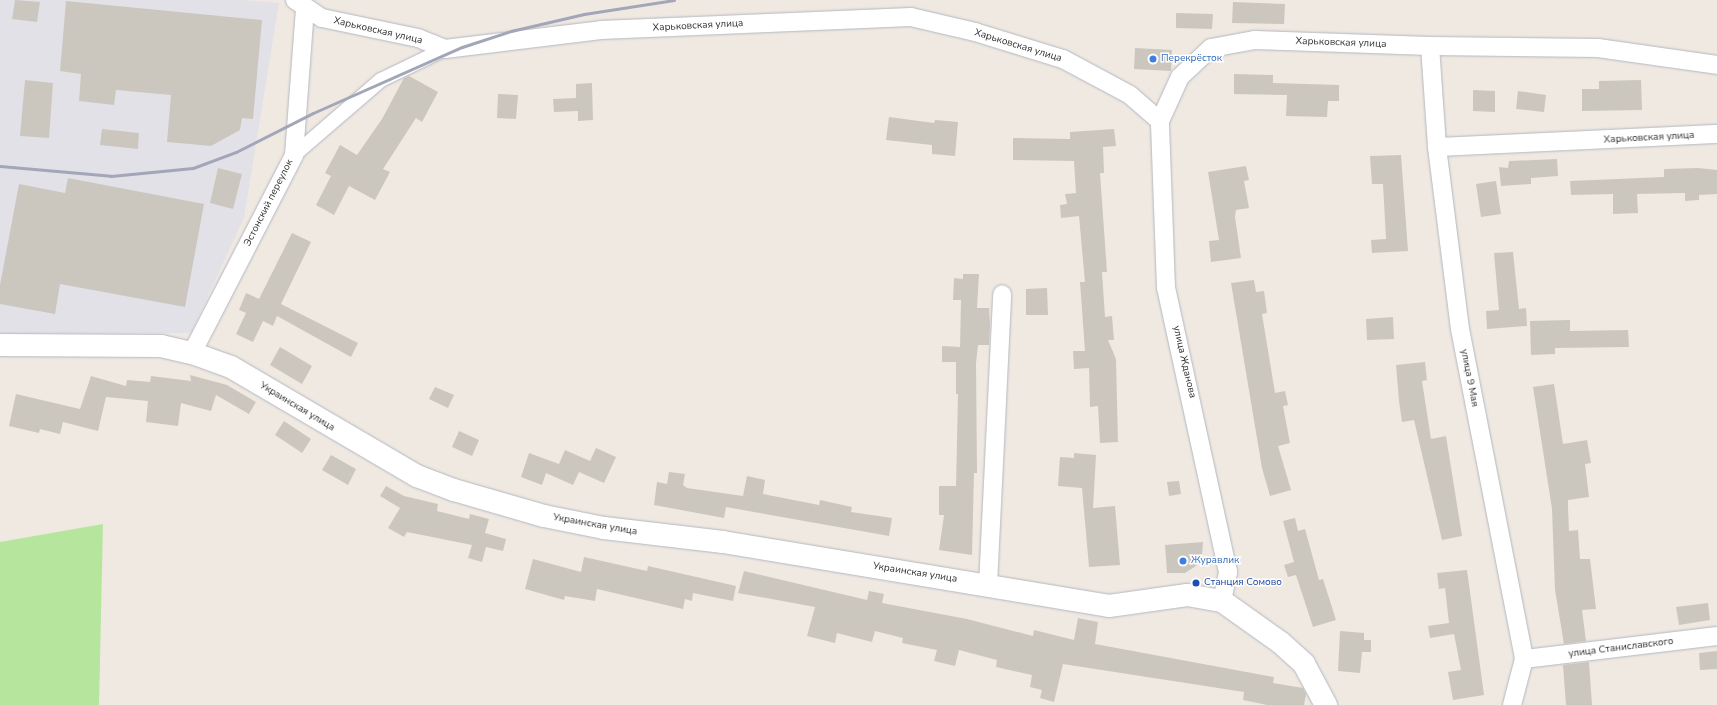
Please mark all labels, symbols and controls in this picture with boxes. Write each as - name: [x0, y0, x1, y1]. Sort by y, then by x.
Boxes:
- street label: Харьковская улица: [332, 15, 424, 47]
- street label: Харьковская улица: [652, 18, 744, 34]
- street label: Харьковская улица: [973, 27, 1063, 65]
- street label: Харьковская улица: [1295, 35, 1387, 51]
- place label: Перекрёсток: [1161, 53, 1222, 65]
- marker: Перекрёсток: [1148, 54, 1158, 64]
- street label: Харьковская улица: [1603, 130, 1695, 146]
- street label: Эстонский переулок: [242, 158, 296, 248]
- street label: улица Жданова: [1170, 325, 1198, 399]
- street label: улица 9 Мая: [1458, 348, 1480, 408]
- street label: Украинская улица: [257, 380, 337, 434]
- street label: Украинская улица: [552, 512, 638, 538]
- place label: Журавлик: [1191, 555, 1239, 567]
- marker: Журавлик: [1178, 556, 1188, 566]
- street label: Украинская улица: [872, 560, 958, 586]
- place label: Станция Сомово: [1204, 577, 1282, 589]
- marker: Станция Сомово: [1191, 578, 1201, 588]
- street label: улица Станиславского: [1568, 636, 1674, 660]

